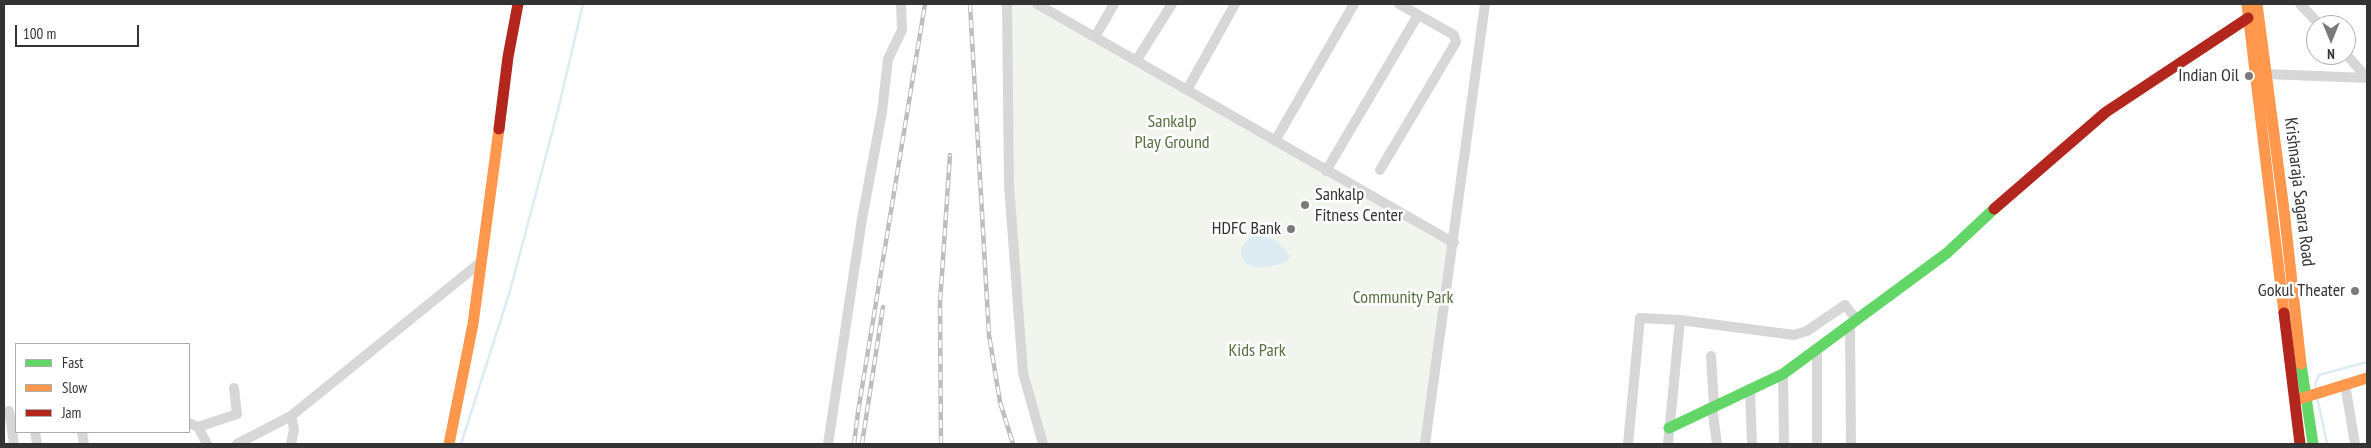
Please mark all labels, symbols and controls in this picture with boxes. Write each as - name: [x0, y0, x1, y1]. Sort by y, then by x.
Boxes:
- scale bar: [18, 15, 141, 47]
- north arrow: [2306, 15, 2356, 65]
- text: 100 m: [23, 24, 56, 43]
- text: N: [2327, 45, 2335, 63]
- place label: Indian Oil: [2178, 65, 2239, 87]
- marker: Indian Oil: [2243, 70, 2255, 82]
- park label: Sankalp Play Ground: [1134, 111, 1210, 154]
- street label: Krishnaraja Sagara Road: [2279, 116, 2319, 268]
- place label: Sankalp Fitness Center: [1315, 184, 1403, 226]
- marker: Sankalp Fitness Center: [1299, 199, 1311, 211]
- place label: HDFC Bank: [1212, 218, 1281, 240]
- marker: HDFC Bank: [1285, 223, 1297, 235]
- place label: Gokul Theater: [2258, 280, 2345, 302]
- marker: Gokul Theater: [2349, 285, 2361, 297]
- park label: Community Park: [1353, 287, 1453, 309]
- park label: Kids Park: [1228, 340, 1286, 362]
- legend: [15, 343, 190, 433]
- text: Fast: [62, 353, 83, 372]
- text: Slow: [62, 378, 87, 397]
- text: Jam: [62, 403, 81, 422]

